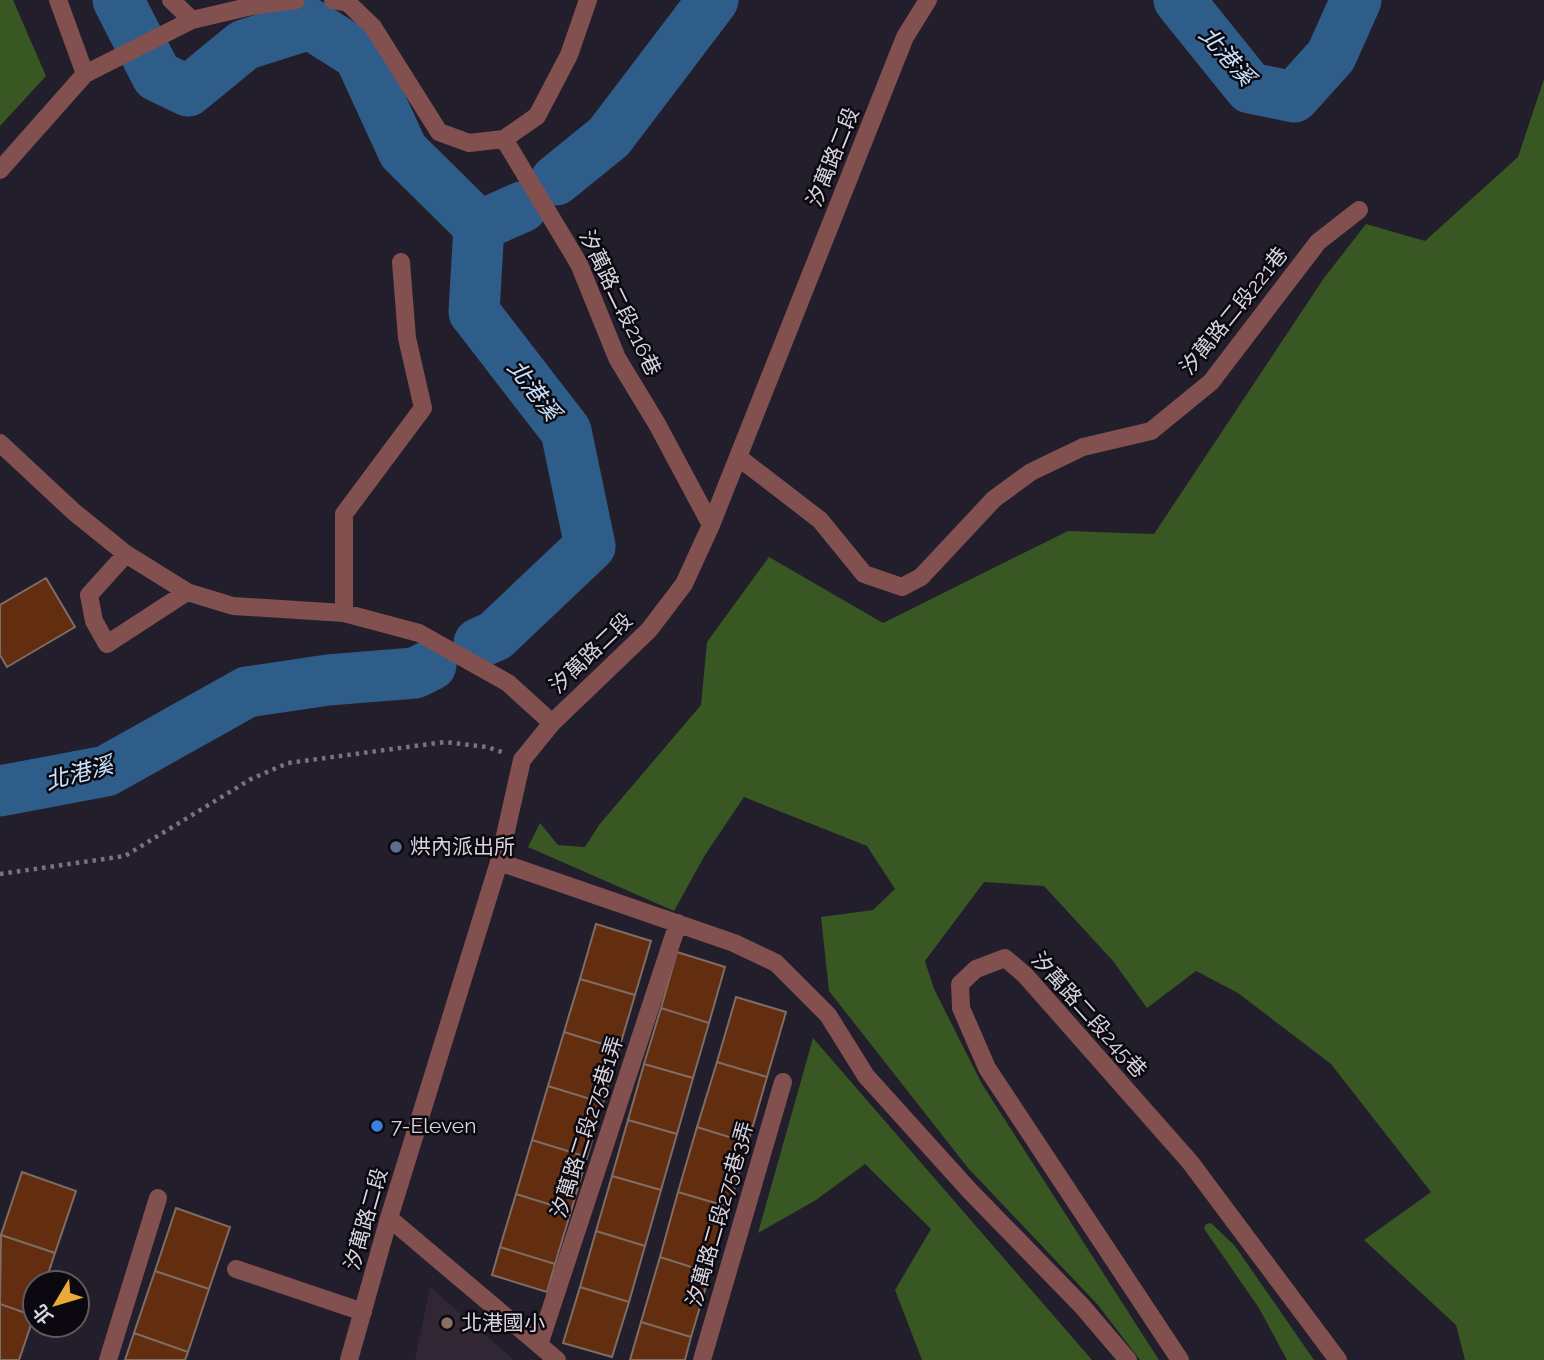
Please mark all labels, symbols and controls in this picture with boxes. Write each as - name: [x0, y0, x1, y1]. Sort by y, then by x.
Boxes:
- water label: 北港溪: [1194, 21, 1262, 93]
- street label: 汐萬路二段: [801, 103, 864, 210]
- street label: 汐萬路二段216巷: [574, 226, 666, 380]
- street label: 汐萬路二段221巷: [1175, 242, 1293, 380]
- water label: 北港溪: [503, 354, 568, 428]
- street label: 汐萬路二段: [544, 607, 637, 698]
- water label: 北港溪: [42, 750, 119, 794]
- place label: 烘內派出所: [410, 834, 515, 859]
- marker: 烘內派出所: [388, 839, 404, 855]
- street label: 汐萬路二段245巷: [1027, 947, 1152, 1082]
- street label: 汐萬路二段275巷1弄: [545, 1033, 628, 1221]
- place label: 7-Eleven: [391, 1113, 476, 1138]
- marker: 7-Eleven: [369, 1118, 385, 1134]
- street label: 汐萬路二段275巷3弄: [681, 1118, 758, 1309]
- street label: 汐萬路二段: [339, 1165, 392, 1273]
- north arrow: [21, 1269, 91, 1339]
- text: 北: [28, 1300, 57, 1329]
- place label: 北港國小: [461, 1310, 545, 1335]
- marker: 北港國小: [439, 1315, 455, 1331]

